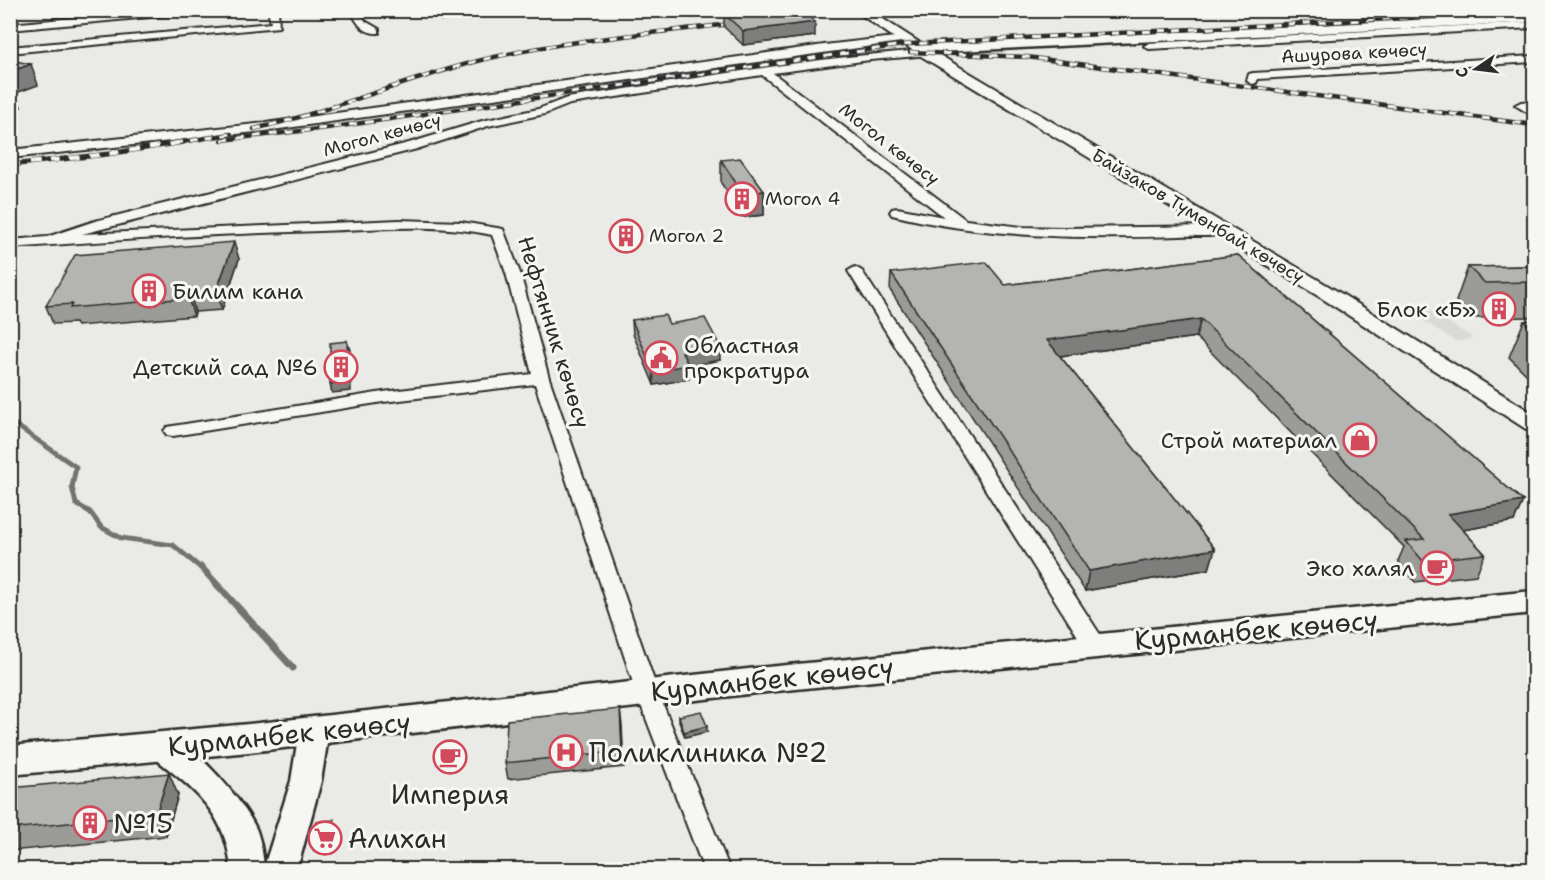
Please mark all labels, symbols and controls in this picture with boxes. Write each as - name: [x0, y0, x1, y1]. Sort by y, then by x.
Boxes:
- street label: Ашурова көчөсү: [1281, 37, 1427, 69]
- north arrow: [1446, 39, 1506, 99]
- text: С: [1451, 65, 1473, 80]
- street label: Могол көчөсү: [834, 97, 944, 191]
- street label: Могол көчөсү: [320, 108, 444, 162]
- street label: Байзаков Түмөнбай көчөсү: [1087, 143, 1309, 289]
- building icon: Могол 4: [724, 181, 760, 217]
- place label: Могол 4: [765, 187, 840, 211]
- building icon: Могол 2: [608, 218, 644, 254]
- place label: Могол 2: [649, 224, 724, 248]
- street label: Нефтянник көчөсү: [511, 233, 597, 431]
- building icon: Билим кана: [131, 273, 167, 309]
- place label: Билим кана: [172, 277, 304, 306]
- building icon: Блок «Б»: [1481, 291, 1517, 327]
- place label: Блок «Б»: [1376, 295, 1476, 324]
- place label: Областная прократура: [684, 331, 809, 385]
- public building icon: Областная прократура: [643, 340, 679, 376]
- building icon: Детский сад №6: [323, 349, 359, 385]
- place label: Детский сад №6: [133, 353, 318, 382]
- shop icon: Строй материал: [1342, 422, 1378, 458]
- place label: Строй материал: [1161, 426, 1337, 455]
- cafe icon: Эко халял: [1419, 550, 1455, 586]
- place label: Эко халял: [1306, 554, 1414, 583]
- street label: Курманбек көчөсү: [1133, 601, 1379, 659]
- street label: Курманбек көчөсү: [649, 648, 895, 710]
- street label: Курманбек көчөсү: [166, 703, 412, 765]
- hospital icon: Поликлиника №2: [548, 734, 584, 770]
- place label: Поликлиника №2: [589, 734, 827, 771]
- cafe icon: Империя: [432, 739, 468, 775]
- place label: Империя: [391, 776, 509, 813]
- building icon: №15: [72, 805, 108, 841]
- place label: №15: [113, 805, 173, 842]
- supermarket icon: Алихан: [307, 820, 343, 856]
- place label: Алихан: [348, 820, 447, 857]

